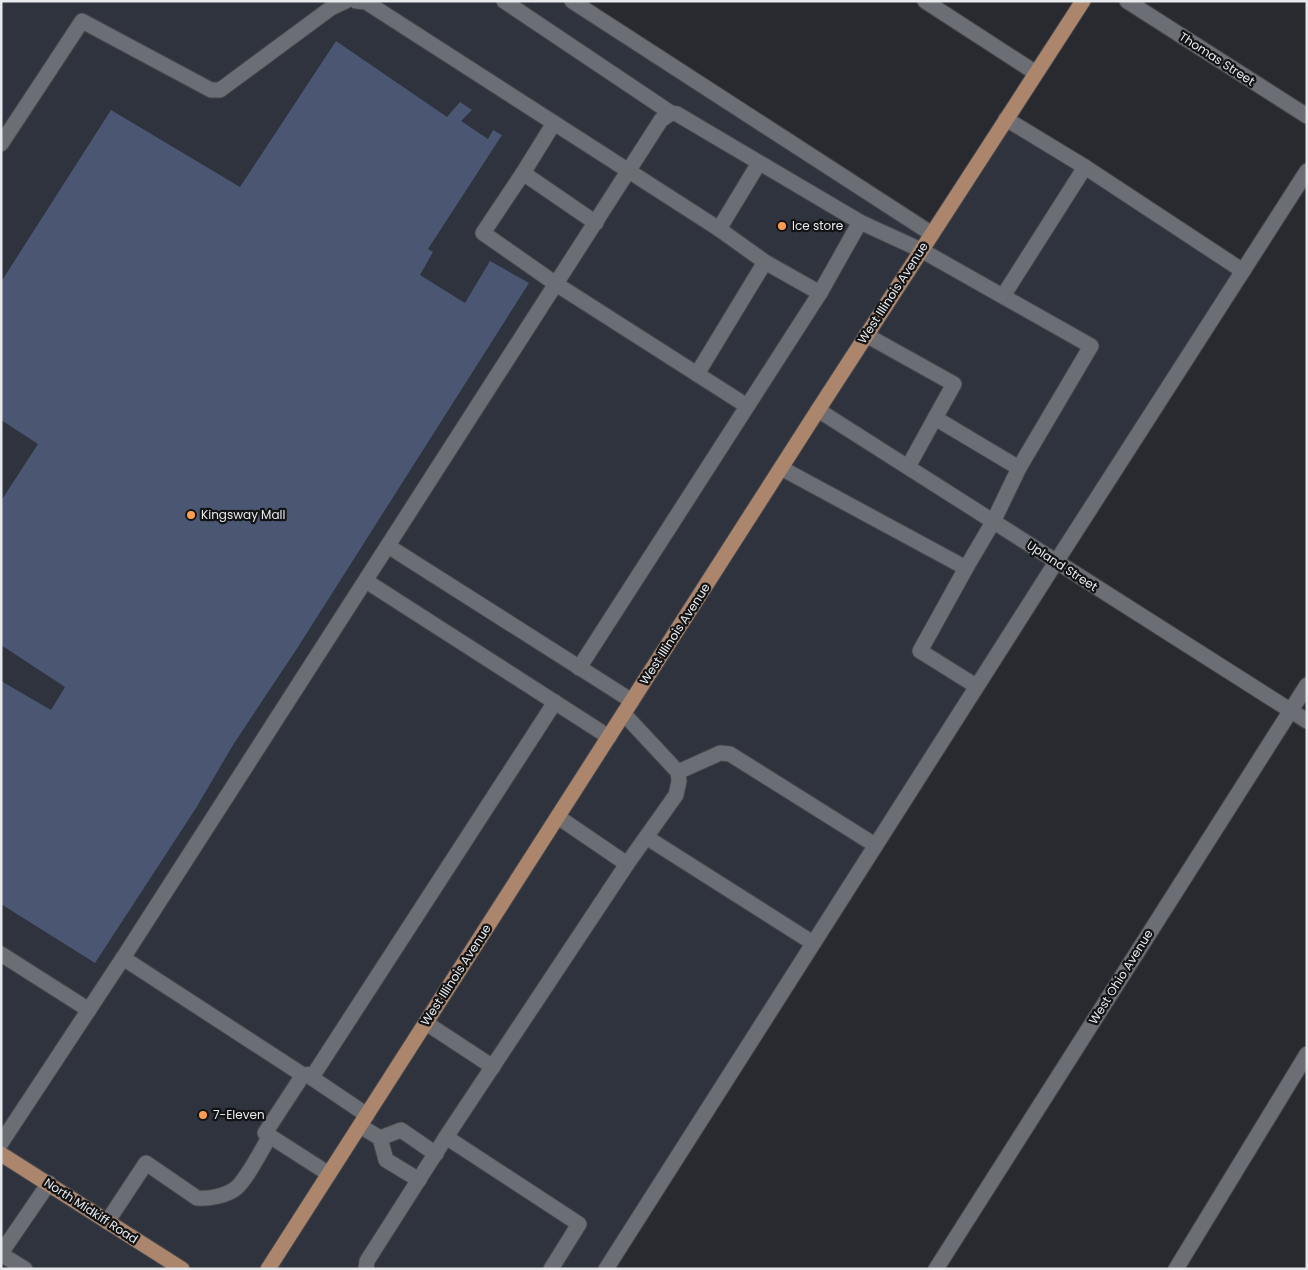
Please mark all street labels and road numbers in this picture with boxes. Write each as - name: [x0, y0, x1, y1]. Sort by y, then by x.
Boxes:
- street label: Thomas Street: [1176, 28, 1258, 89]
- street label: West Illinois Avenue: [853, 239, 932, 347]
- street label: Upland Street: [1023, 536, 1101, 595]
- street label: West Illinois Avenue: [635, 580, 714, 688]
- street label: West Illinois Avenue: [416, 921, 495, 1029]
- street label: West Ohio Avenue: [1084, 926, 1157, 1027]
- street label: North Midkiff Road: [41, 1174, 141, 1247]

